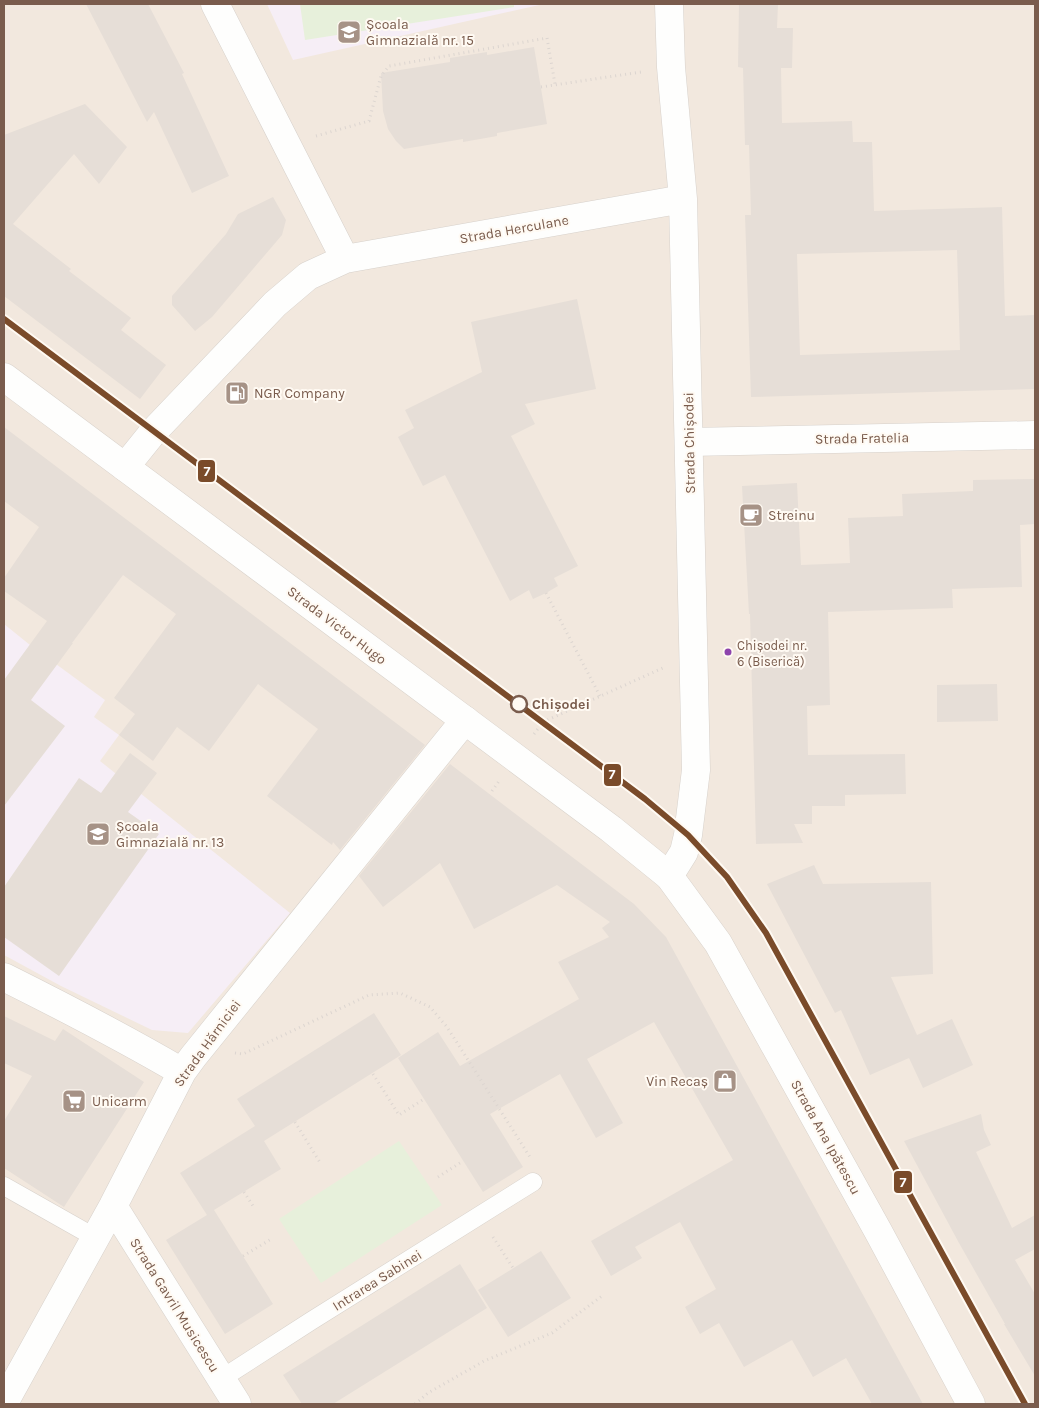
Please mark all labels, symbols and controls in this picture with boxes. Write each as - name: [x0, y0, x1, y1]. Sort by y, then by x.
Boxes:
- place label: Școala Gimnazială nr. 15: [366, 16, 474, 49]
- school or university icon: Școala Gimnazială nr. 15: [336, 19, 362, 45]
- street label: Strada Herculane: [458, 212, 570, 247]
- fuel station icon: NGR Company: [224, 380, 250, 406]
- place label: NGR Company: [254, 385, 345, 402]
- street label: Strada Chișodei: [680, 392, 699, 494]
- street label: Strada Fratelia: [815, 429, 909, 448]
- line badge: 7: [197, 459, 216, 483]
- text: 7: [204, 463, 211, 480]
- cafe icon: Streinu: [738, 502, 764, 528]
- place label: Streinu: [768, 507, 815, 524]
- street label: Strada Victor Hugo: [284, 583, 390, 668]
- place label: Chișodei nr. 6 (Biserică): [737, 638, 807, 669]
- marker: Chișodei nr. 6 (Biserică): [723, 647, 733, 657]
- marker: Chișodei: [510, 695, 528, 713]
- place label: Chișodei: [532, 696, 590, 713]
- line badge: 7: [603, 763, 622, 787]
- text: 7: [609, 766, 616, 783]
- place label: Școala Gimnazială nr. 13: [116, 818, 224, 851]
- school or university icon: Școala Gimnazială nr. 13: [85, 821, 111, 847]
- street label: Strada Hărniciei: [170, 997, 245, 1090]
- shop icon: Vin Recaș: [712, 1068, 738, 1094]
- place label: Vin Recaș: [646, 1073, 708, 1090]
- street label: Strada Ana Ipătescu: [787, 1077, 864, 1198]
- supermarket icon: Unicarm: [61, 1088, 87, 1114]
- place label: Unicarm: [92, 1093, 147, 1110]
- line badge: 7: [893, 1170, 913, 1194]
- text: 7: [900, 1174, 907, 1191]
- street label: Strada Gavril Musicescu: [126, 1235, 223, 1376]
- street label: Intrarea Sabinei: [329, 1246, 425, 1315]

